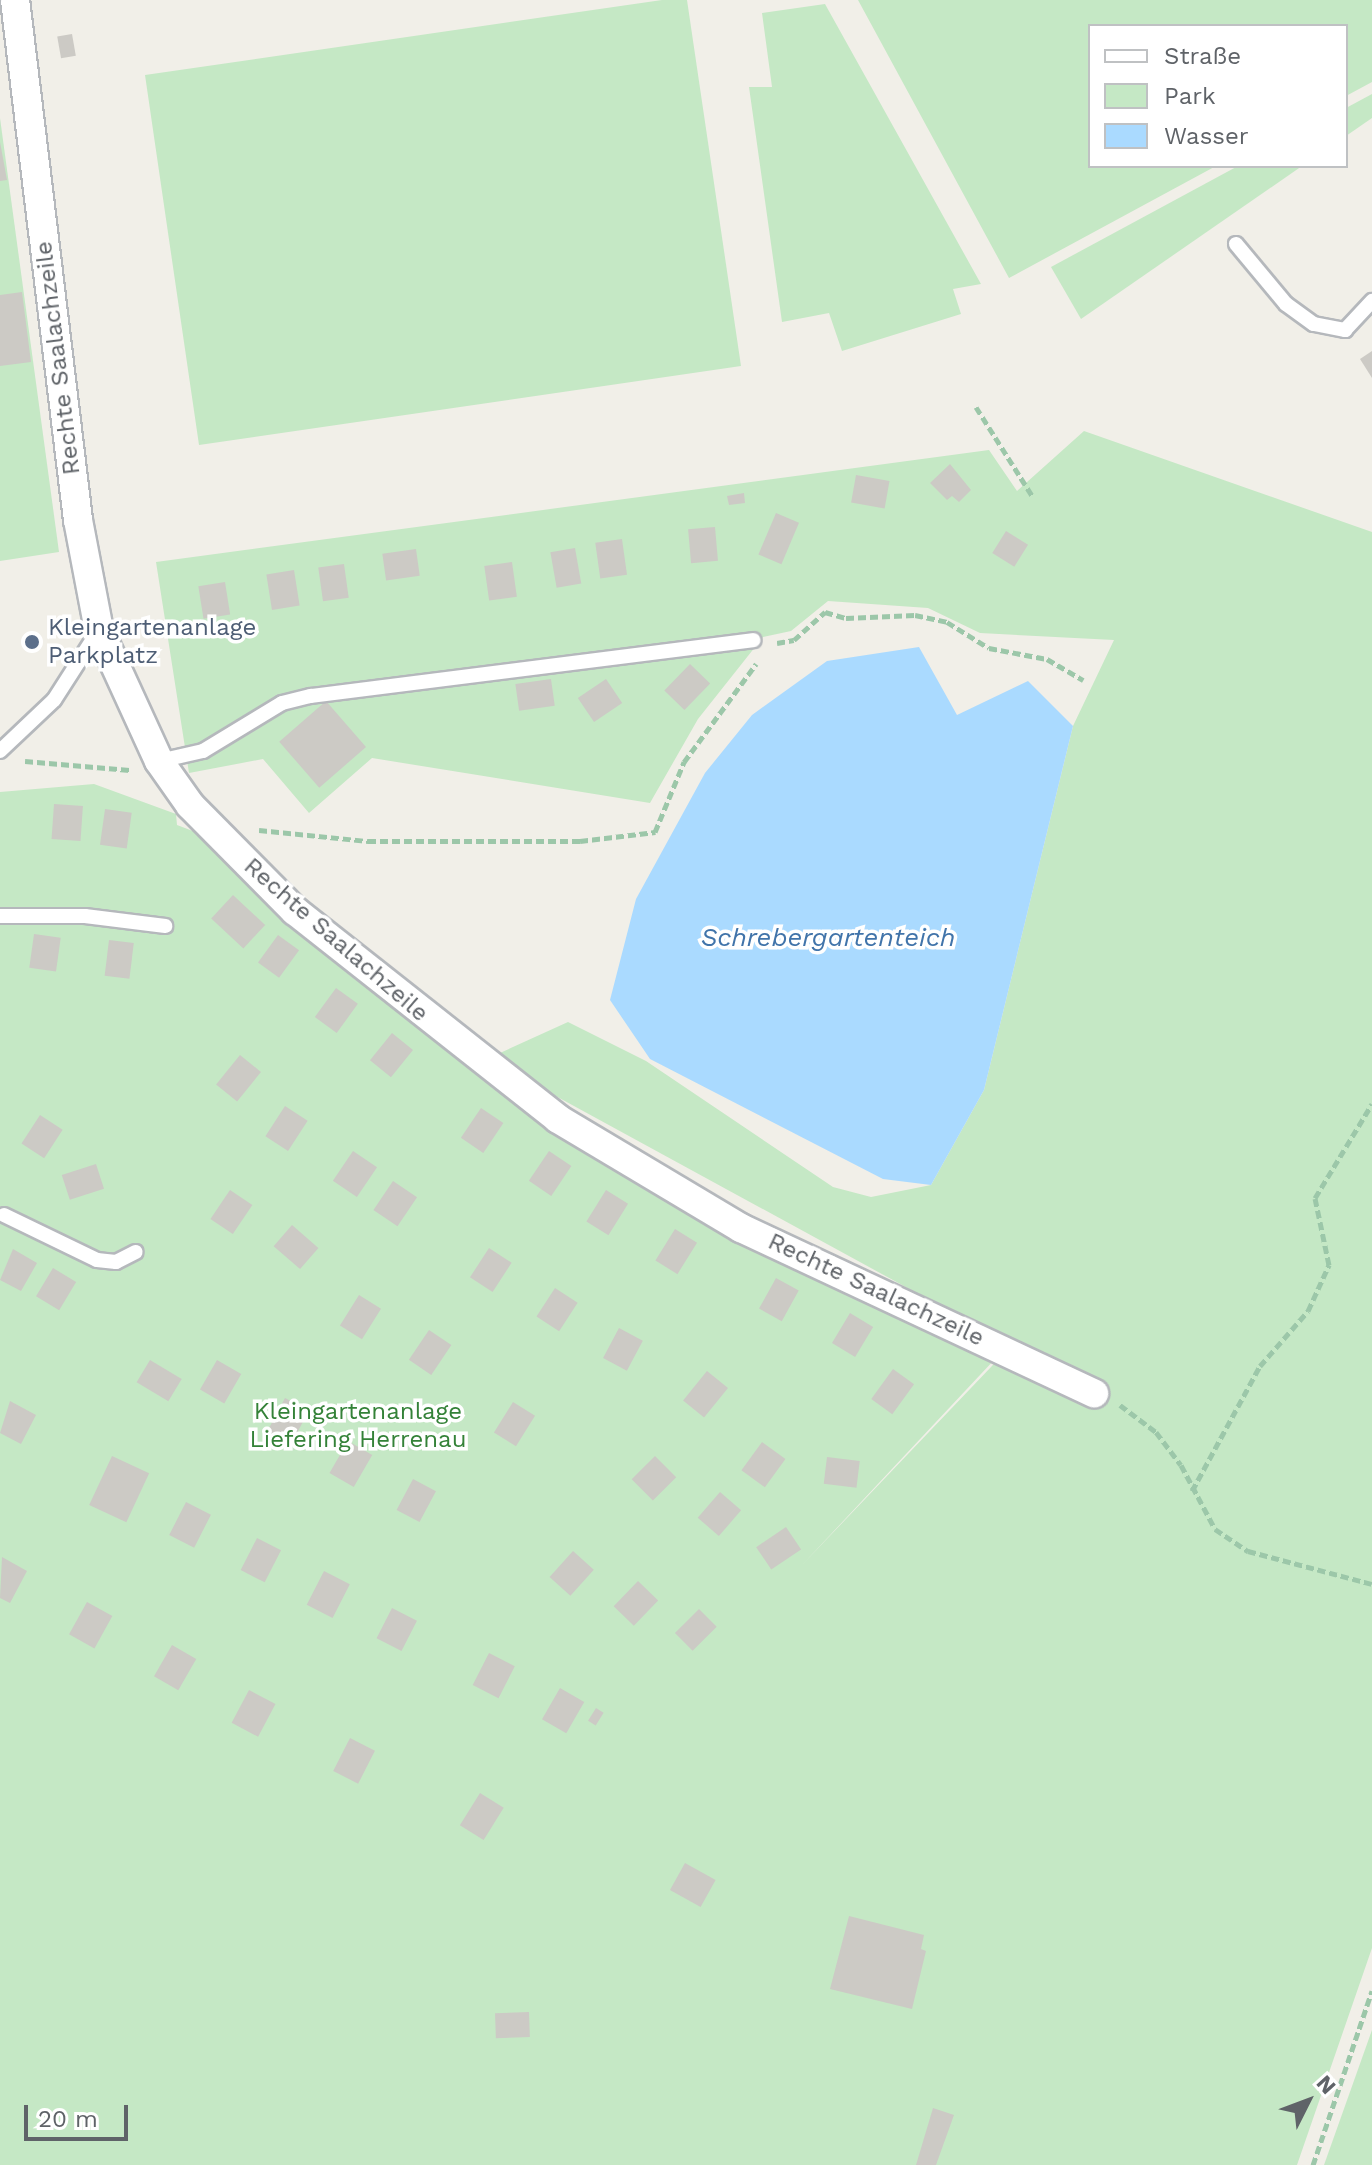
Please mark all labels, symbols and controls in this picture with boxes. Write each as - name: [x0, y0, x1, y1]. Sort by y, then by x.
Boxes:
- legend: [1088, 24, 1348, 168]
- text: Straße: [1164, 42, 1241, 70]
- text: Park: [1164, 82, 1216, 110]
- text: Wasser: [1164, 122, 1249, 150]
- street label: Rechte Saalachzeile: [29, 240, 87, 476]
- place label: Kleingartenanlage Parkplatz: [48, 614, 256, 670]
- marker: Kleingartenanlage Parkplatz: [23, 633, 41, 651]
- street label: Rechte Saalachzeile: [238, 852, 434, 1028]
- water label: Schrebergartenteich: [701, 922, 955, 954]
- street label: Rechte Saalachzeile: [763, 1227, 989, 1353]
- park label: Kleingartenanlage Liefering Herrenau: [250, 1398, 466, 1454]
- north arrow: [1268, 2061, 1348, 2141]
- text: N: [1311, 2070, 1341, 2099]
- scale bar: [28, 2089, 132, 2139]
- text: 20 m: [38, 2105, 98, 2133]

